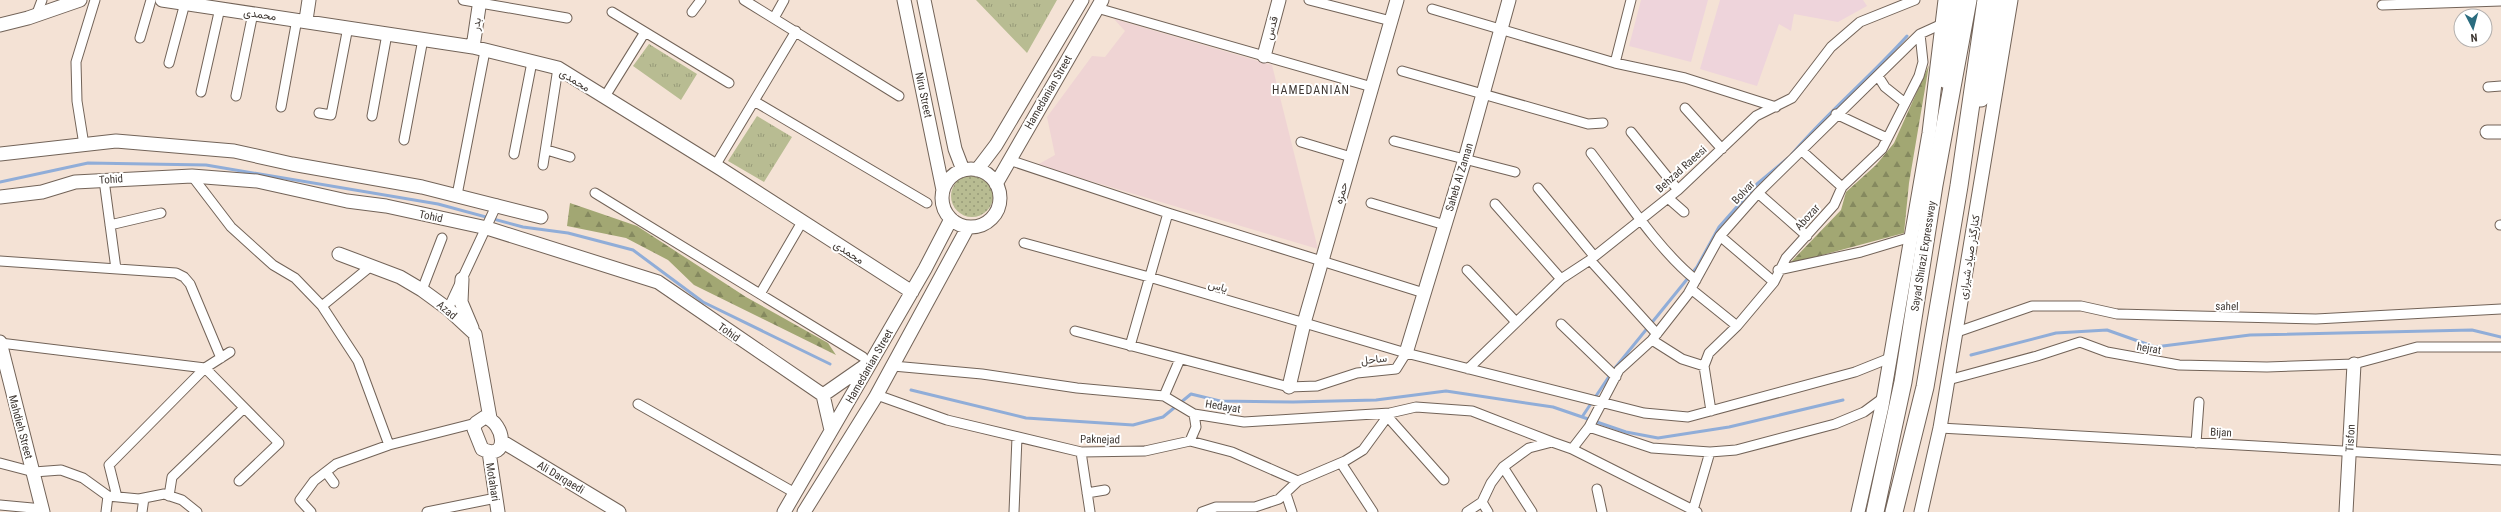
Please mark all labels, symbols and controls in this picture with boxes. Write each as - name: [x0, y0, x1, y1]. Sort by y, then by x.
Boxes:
- street label: محمدی: [243, 6, 277, 23]
- north arrow: [2453, 8, 2493, 48]
- street label: قدس: [1262, 15, 1281, 41]
- street label: بدر: [469, 17, 484, 32]
- text: N: [2470, 31, 2478, 44]
- street label: Hamedanian Street: [1022, 53, 1075, 131]
- street label: محمدی: [557, 66, 592, 95]
- street label: Niru Street: [912, 71, 935, 119]
- district label: HAMEDANIAN: [1272, 83, 1350, 97]
- street label: Saheb Al Zaman: [1443, 141, 1476, 213]
- street label: Behzad Raeesi: [1653, 143, 1709, 195]
- street label: Tohid: [99, 172, 123, 187]
- street label: Bolvar: [1729, 177, 1758, 207]
- street label: حمزه: [1332, 181, 1351, 206]
- street label: Sayad Shirazi Expressway: [1908, 200, 1939, 312]
- street label: Abozar: [1792, 201, 1823, 233]
- street label: Tohid: [418, 208, 444, 225]
- street label: کنارگذر صیاد شیرازی: [1956, 214, 1983, 300]
- street label: محمدی: [831, 238, 866, 267]
- street label: یاس: [1207, 278, 1229, 295]
- street label: Azad: [434, 298, 459, 322]
- street label: sahel: [2215, 300, 2239, 313]
- street label: Tohid: [715, 320, 742, 345]
- street label: Hamedanian Street: [843, 327, 896, 405]
- street label: hejrat: [2136, 340, 2162, 357]
- street label: ساحل: [1360, 352, 1388, 367]
- street label: Mahdieh Street: [6, 394, 35, 461]
- street label: Hedayat: [1204, 397, 1242, 416]
- street label: Tisfon: [2343, 424, 2358, 452]
- street label: Bijan: [2210, 425, 2232, 440]
- street label: Paknejad: [1080, 433, 1120, 446]
- street label: Ali Darqaedi: [535, 458, 587, 497]
- street label: Motahari: [483, 462, 502, 502]

